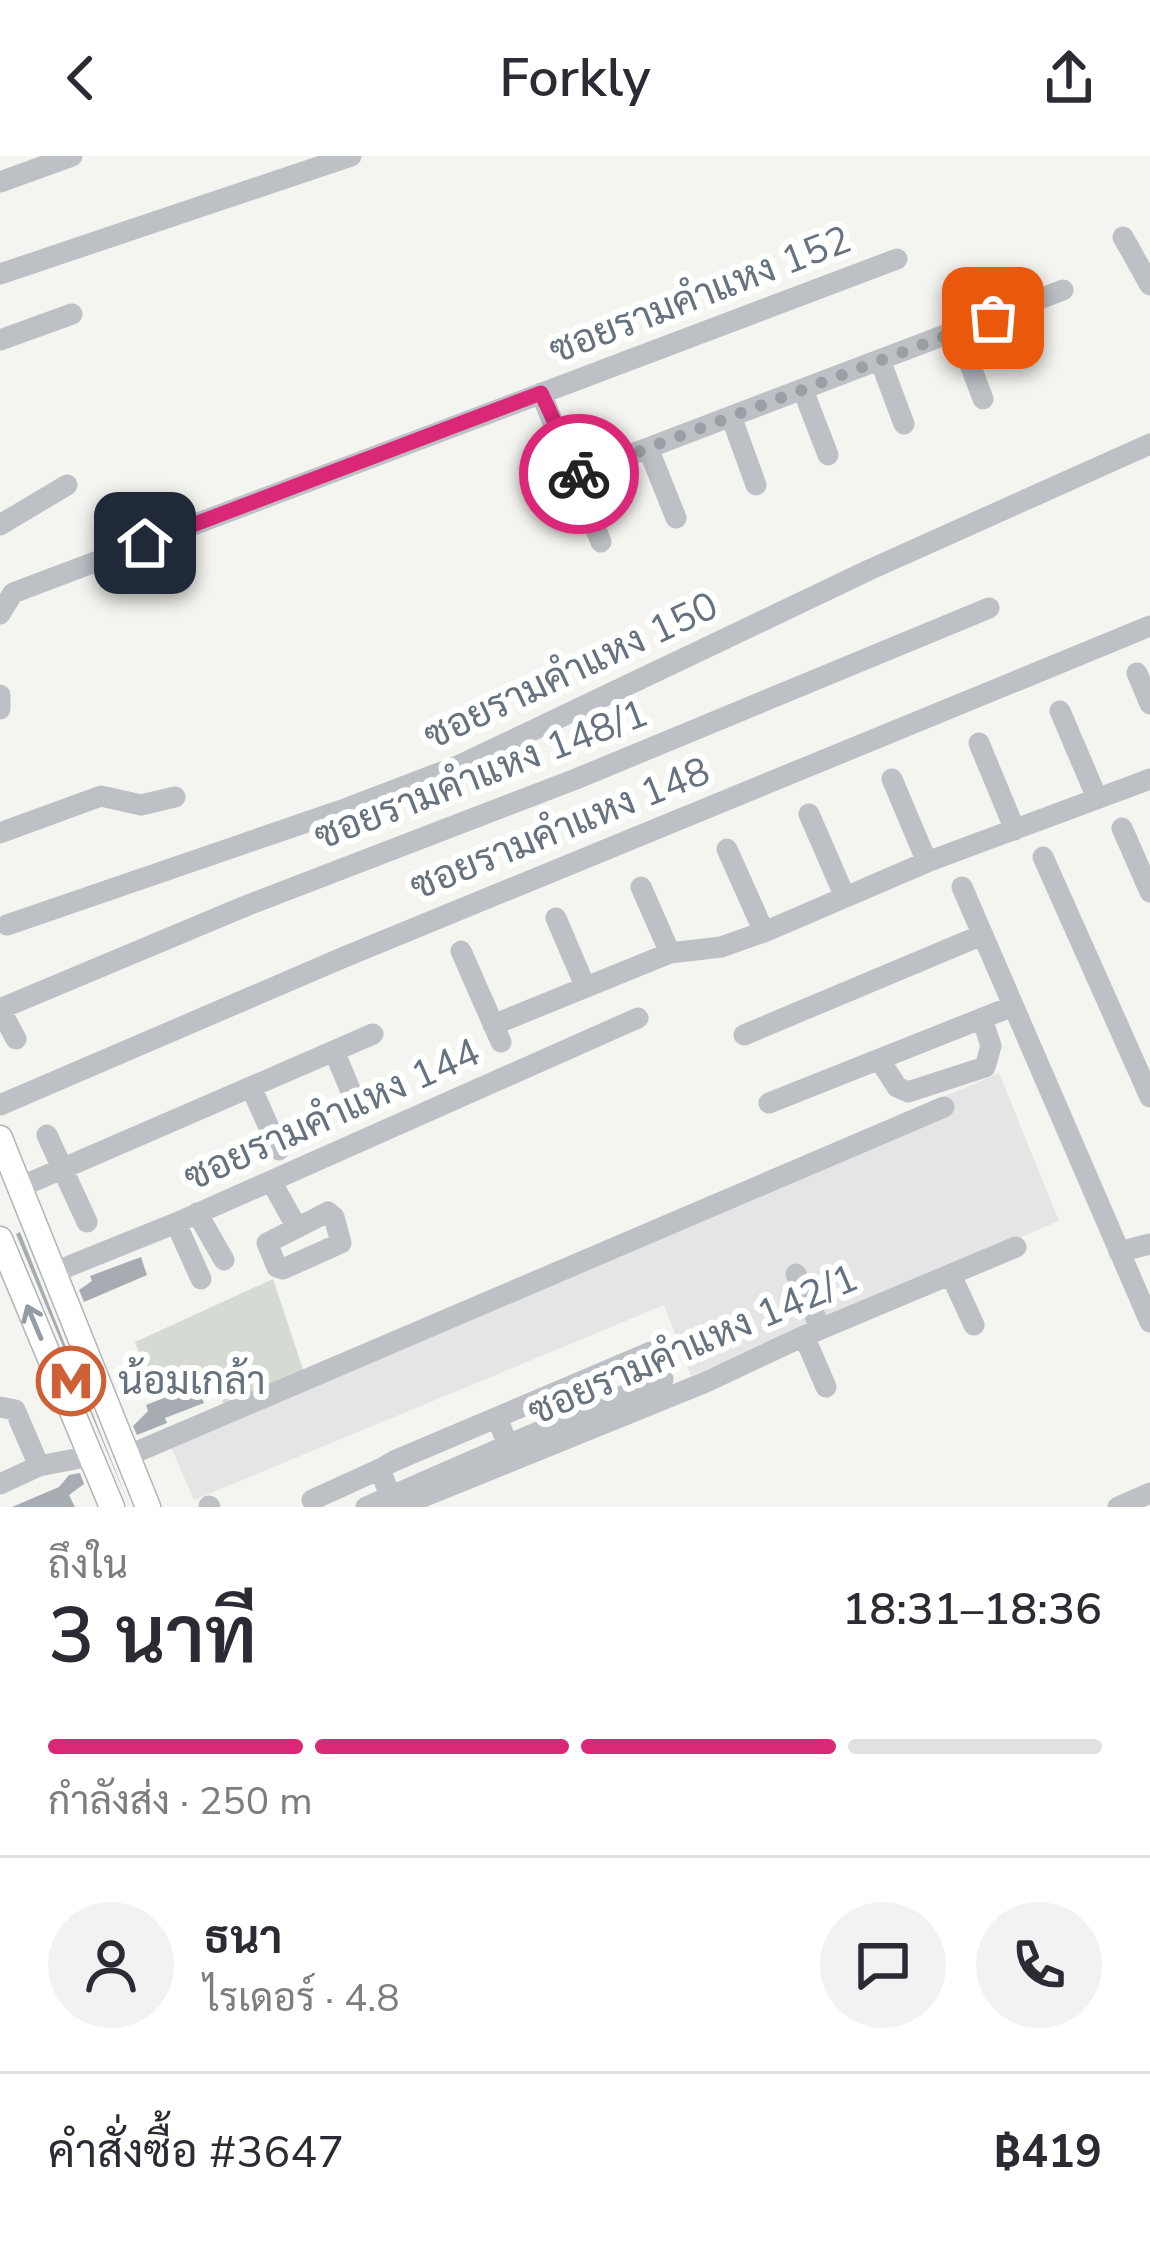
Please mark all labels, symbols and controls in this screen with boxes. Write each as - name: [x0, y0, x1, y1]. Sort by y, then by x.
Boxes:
- text: Forkly: [499, 41, 651, 115]
- icon: back: [48, 45, 114, 111]
- icon: share: [1036, 45, 1102, 111]
- street label: ซอยรามคำแหง 152: [542, 213, 858, 377]
- pin: [942, 267, 1044, 369]
- icon: bag: [960, 285, 1026, 351]
- courier: [519, 414, 639, 534]
- icon: bike: [546, 441, 612, 507]
- pin: [94, 492, 196, 594]
- icon: home: [112, 510, 178, 576]
- street label: ซอยรามคำแหง 150: [415, 580, 727, 762]
- street label: ซอยรามคำแหง 148/1: [308, 690, 654, 860]
- street label: ซอยรามคำแหง 148: [403, 748, 717, 910]
- street label: ซอยรามคำแหง 144: [176, 1026, 488, 1204]
- street label: ซอยรามคำแหง 142/1: [520, 1252, 866, 1438]
- one-way arrow: [22, 1304, 43, 1341]
- metro station icon: น้อมเกล้า: [36, 1346, 106, 1416]
- place label: น้อมเกล้า: [118, 1355, 266, 1408]
- text: ถึงใน: [48, 1539, 128, 1592]
- text: 18:31–18:36: [842, 1579, 1102, 1640]
- text: 3 นาที: [48, 1583, 257, 1690]
- text: กำลังส่ง · 250 m: [48, 1775, 313, 1828]
- button: person: [48, 1902, 174, 2028]
- button: chat: [820, 1902, 946, 2028]
- button: phone: [976, 1902, 1102, 2028]
- text: ธนา: [204, 1908, 282, 1969]
- text: ไรเดอร์ · 4.8: [204, 1972, 400, 2025]
- text: คำสั่งซื้อ #3647: [48, 2122, 344, 2183]
- text: ฿419: [994, 2122, 1102, 2183]

